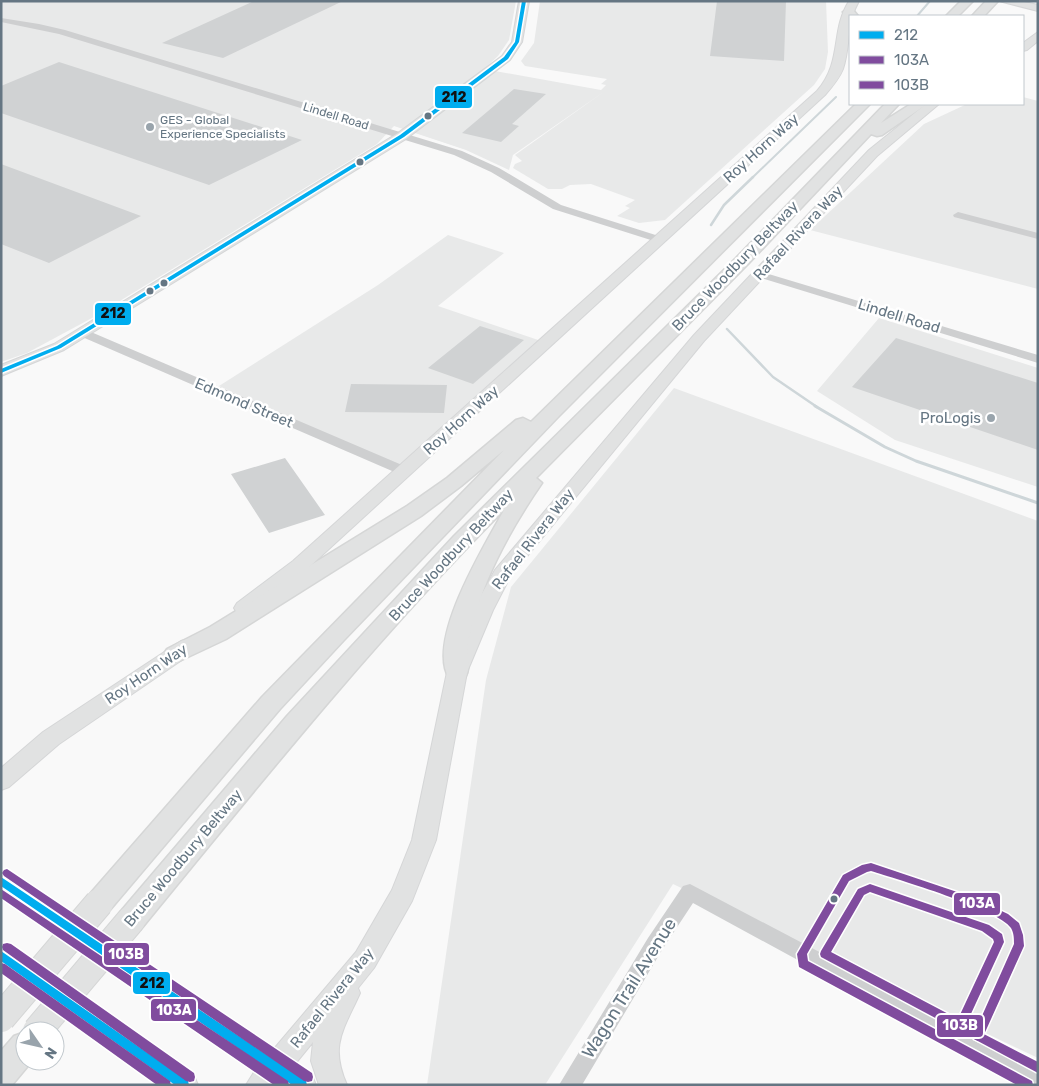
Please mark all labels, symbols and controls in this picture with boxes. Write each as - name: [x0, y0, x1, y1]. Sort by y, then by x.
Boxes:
- legend: [849, 15, 1024, 105]
- text: 212: [894, 26, 918, 44]
- text: 103A: [894, 51, 929, 69]
- text: 103B: [894, 76, 929, 94]
- line badge: 212: [434, 85, 473, 109]
- text: 212: [441, 89, 467, 106]
- street label: Lindell Road: [301, 99, 371, 133]
- street label: Roy Horn Way: [720, 109, 802, 187]
- unlabelled marker: [423, 111, 433, 121]
- place label: GES - Global Experience Specialists: [160, 113, 286, 141]
- marker: GES - Global Experience Specialists: [144, 121, 156, 133]
- unlabelled marker: [355, 157, 365, 167]
- street label: Rafael Rivera Way: [749, 182, 847, 284]
- street label: Bruce Woodbury Beltway: [668, 197, 802, 335]
- unlabelled marker: [159, 278, 169, 288]
- unlabelled marker: [145, 286, 155, 296]
- street label: Lindell Road: [856, 295, 942, 337]
- line badge: 212: [94, 302, 132, 326]
- text: 212: [100, 305, 126, 322]
- street label: Edmond Street: [192, 374, 296, 432]
- street label: Roy Horn Way: [420, 381, 502, 459]
- place label: ProLogis: [920, 409, 981, 427]
- marker: ProLogis: [985, 412, 997, 424]
- street label: Bruce Woodbury Beltway: [385, 485, 517, 625]
- street label: Rafael Rivera Way: [488, 485, 578, 593]
- street label: Roy Horn Way: [101, 640, 191, 708]
- street label: Bruce Woodbury Beltway: [120, 786, 246, 930]
- line badge: 103A: [953, 892, 1001, 916]
- unlabelled marker: [829, 894, 839, 904]
- text: 103A: [959, 895, 995, 912]
- street label: Wagon Trail Avenue: [577, 914, 681, 1062]
- line badge: 103B: [103, 942, 150, 966]
- street label: Rafael Rivera Way: [286, 945, 378, 1051]
- text: 103B: [108, 946, 144, 963]
- line badge: 212: [132, 971, 171, 995]
- text: 212: [139, 975, 165, 992]
- line badge: 103A: [150, 998, 197, 1022]
- text: 103A: [156, 1002, 192, 1019]
- line badge: 103B: [936, 1014, 984, 1038]
- text: 103B: [942, 1017, 978, 1034]
- north arrow: [15, 1021, 65, 1071]
- text: N: [40, 1044, 60, 1062]

